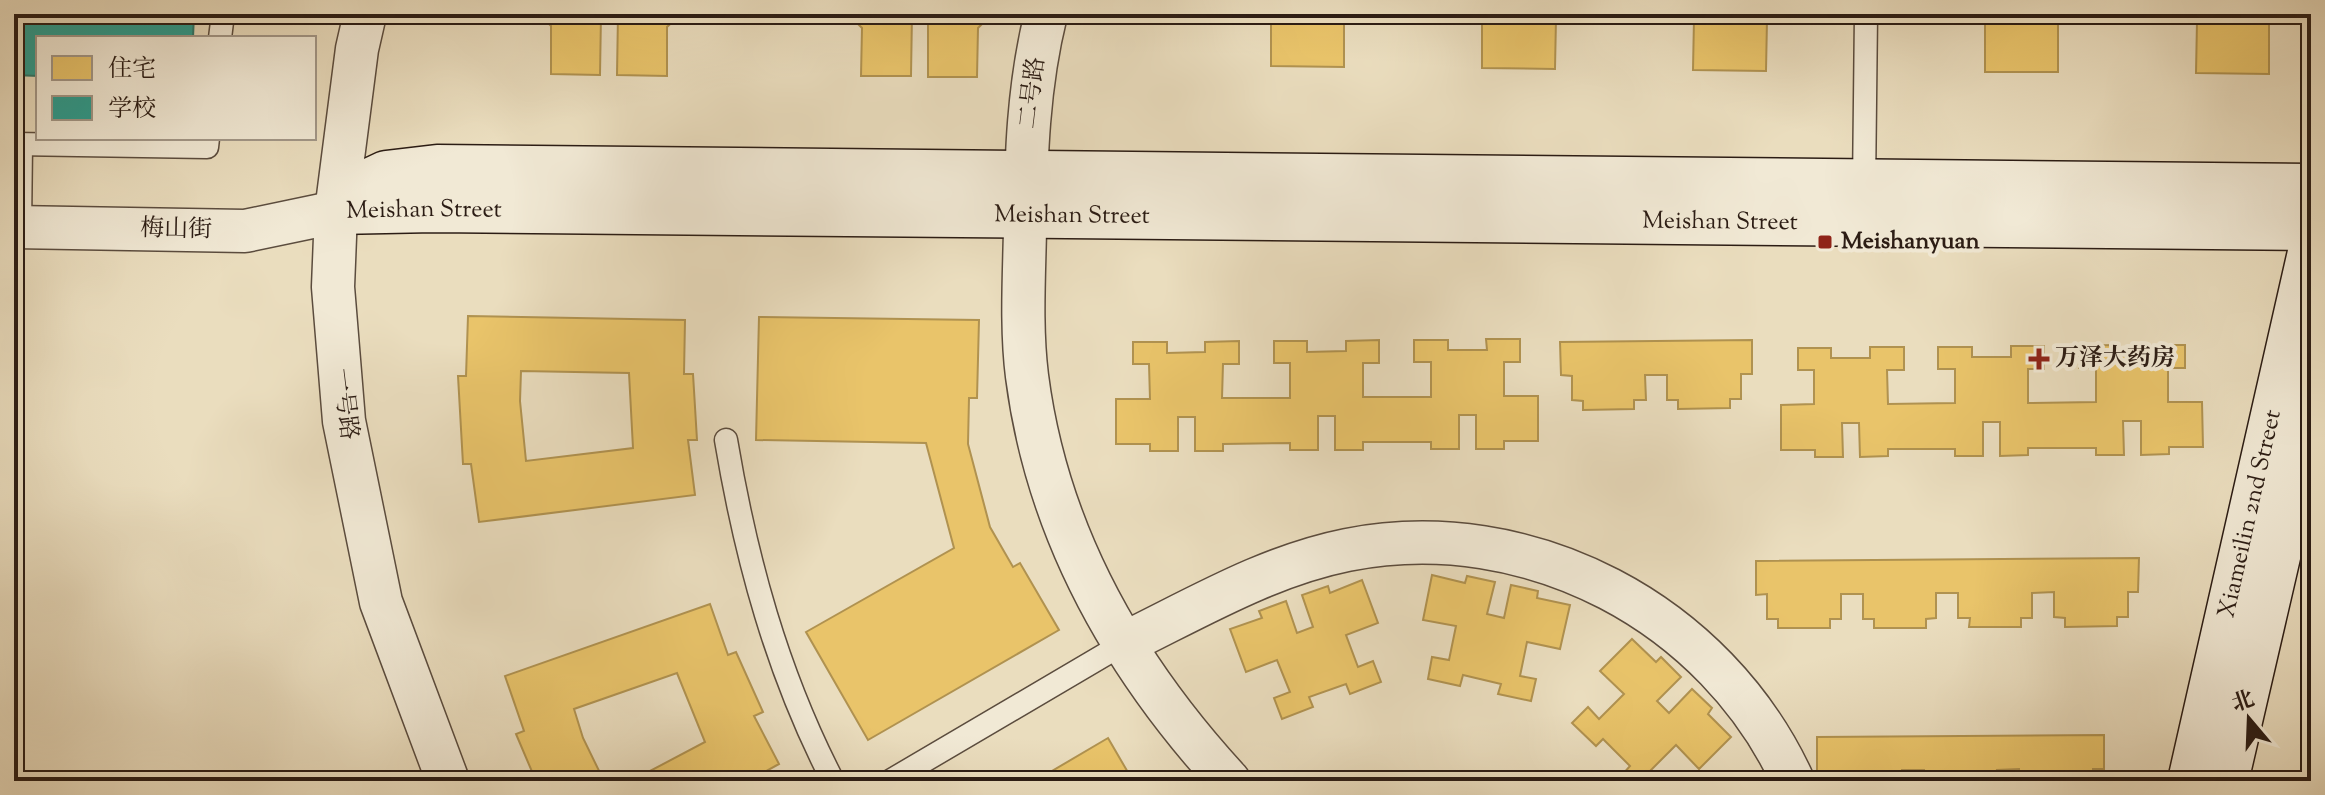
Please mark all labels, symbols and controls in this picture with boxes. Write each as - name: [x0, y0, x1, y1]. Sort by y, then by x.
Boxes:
- legend: [36, 36, 316, 140]
- text: 住宅: [108, 53, 156, 87]
- street label: 二号路: [1012, 55, 1054, 131]
- text: 学校: [108, 93, 156, 127]
- street label: Meishan Street: [346, 193, 502, 229]
- street label: Meishan Street: [994, 198, 1150, 234]
- street label: Meishan Street: [1642, 205, 1798, 240]
- street label: 梅山街: [140, 212, 212, 248]
- place label: Meishanyuan: [1841, 225, 1981, 259]
- marker: Meishanyuan: [1816, 233, 1834, 251]
- place label: 万泽大药房: [2055, 342, 2175, 376]
- marker: 万泽大药房: [2030, 350, 2048, 368]
- street label: 一号路: [323, 366, 365, 442]
- street label: Xiameilin 2nd Street: [2211, 407, 2291, 621]
- north arrow: [2209, 679, 2289, 759]
- text: 北: [2228, 684, 2259, 722]

